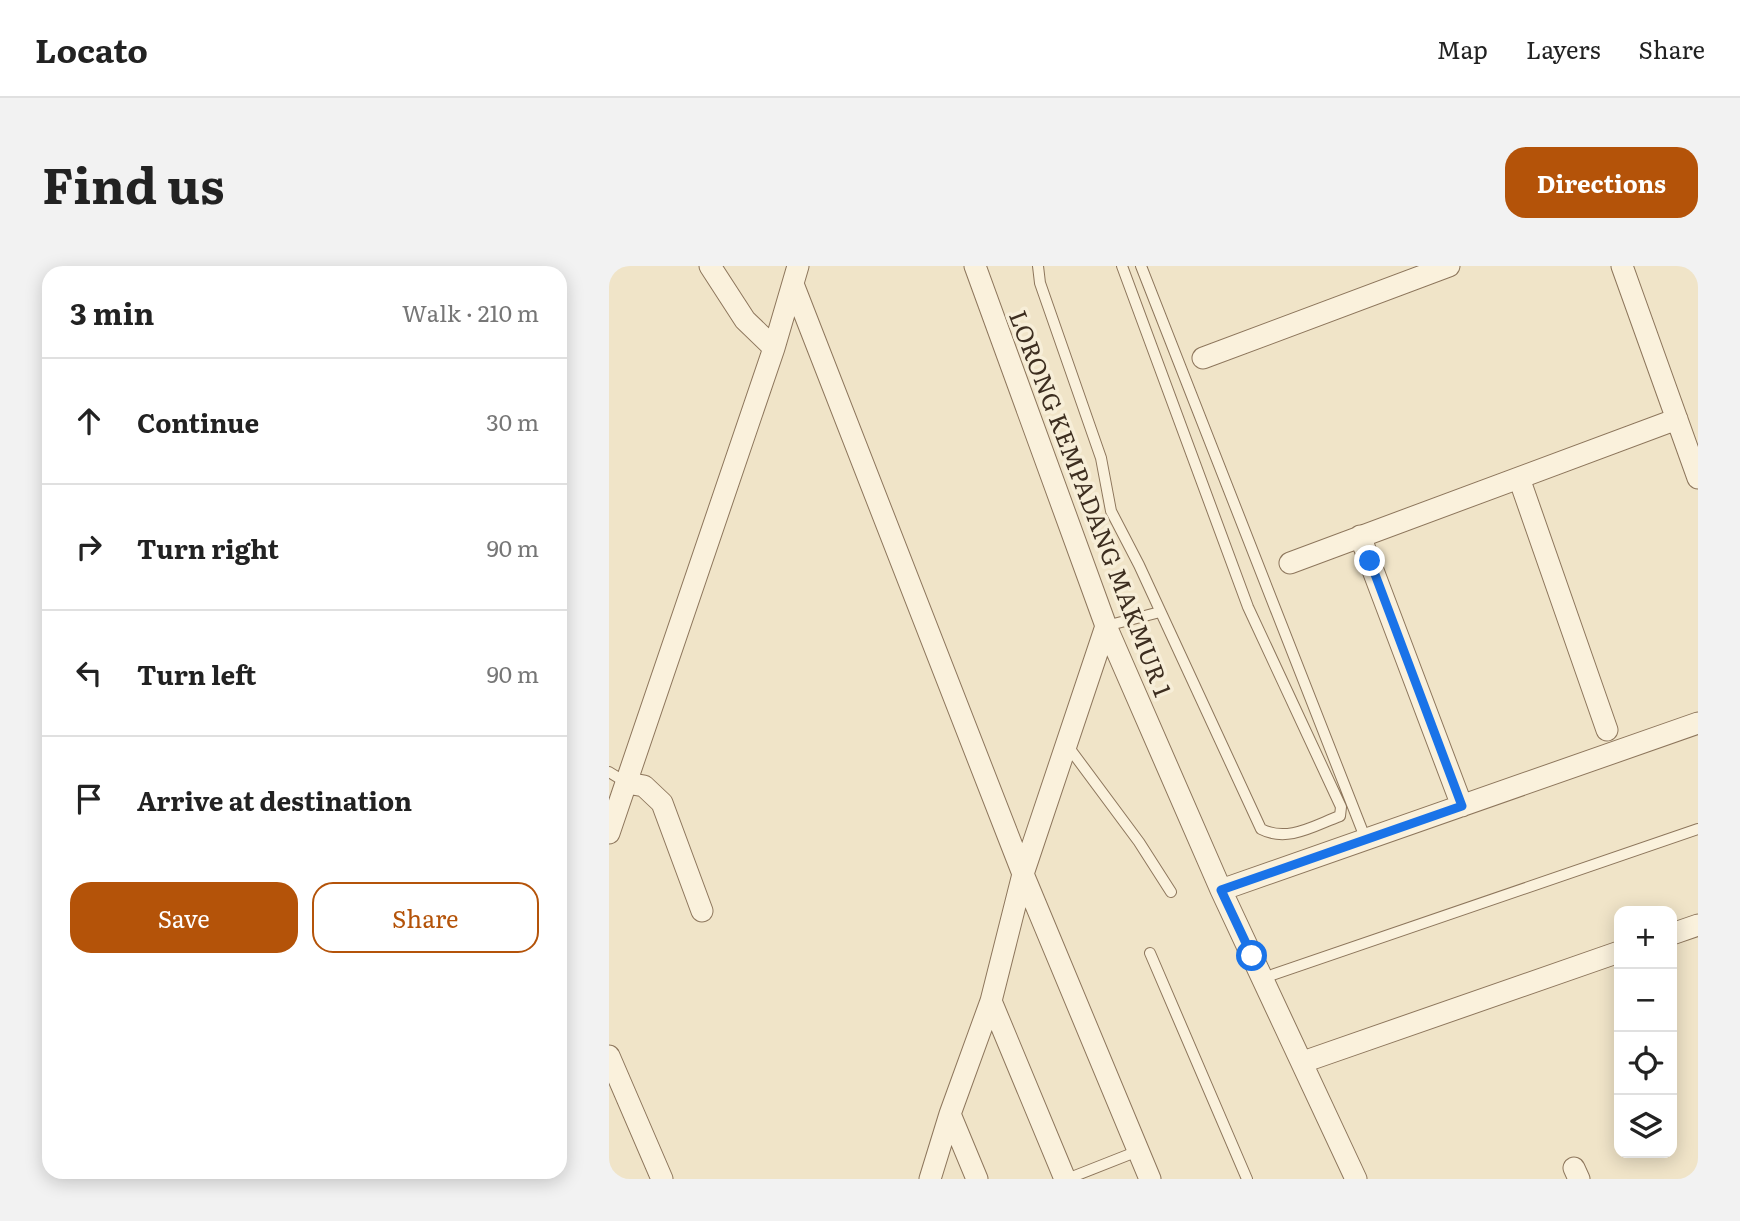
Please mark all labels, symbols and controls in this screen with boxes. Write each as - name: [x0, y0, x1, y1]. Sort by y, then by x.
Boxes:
- text: Locato: [35, 24, 148, 73]
- text: Map: [1437, 31, 1488, 66]
- text: Layers: [1526, 31, 1600, 66]
- text: Share: [1638, 31, 1705, 66]
- text: Find us: [42, 146, 225, 219]
- button: Directions: [1505, 147, 1698, 218]
- text: 3 min: [70, 290, 154, 334]
- text: Walk · 210 m: [402, 295, 539, 329]
- street label: LORONG KEMPADANG MAKMUR 1: [1002, 305, 1182, 701]
- icon: ahead: [70, 402, 108, 440]
- text: Continue: [137, 402, 259, 441]
- text: 30 m: [486, 404, 539, 438]
- icon: right: [70, 528, 108, 566]
- text: Turn right: [137, 528, 279, 567]
- text: 90 m: [487, 530, 539, 564]
- route end: [1354, 545, 1385, 576]
- icon: left: [70, 654, 108, 692]
- text: Turn left: [137, 654, 256, 693]
- text: 90 m: [487, 656, 539, 690]
- icon: arrive: [70, 780, 108, 818]
- text: Arrive at destination: [137, 780, 412, 819]
- button: Save: [70, 882, 298, 953]
- button: Share: [312, 882, 539, 953]
- map controls: [1614, 906, 1677, 1158]
- button: +: [1614, 906, 1677, 969]
- route start: [1236, 940, 1267, 971]
- button: −: [1614, 969, 1677, 1032]
- button: locate: [1614, 1032, 1677, 1095]
- button: layers: [1614, 1095, 1677, 1158]

